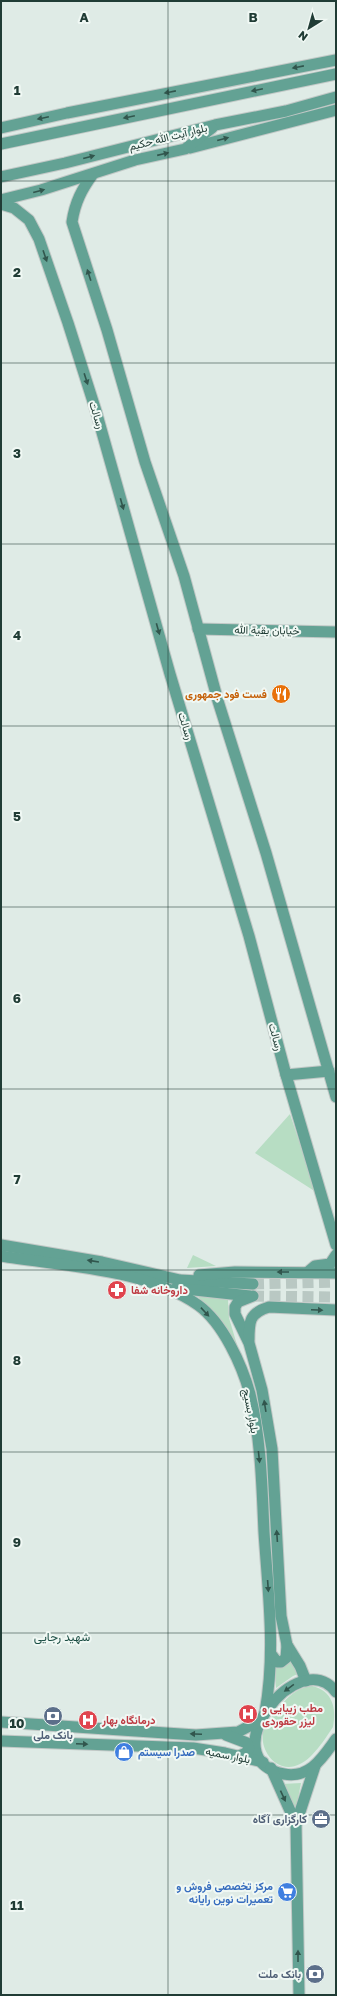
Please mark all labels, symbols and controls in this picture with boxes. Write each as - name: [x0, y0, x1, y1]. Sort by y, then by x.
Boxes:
- north arrow: [289, 8, 329, 48]
- text: A: [79, 9, 89, 25]
- text: B: [248, 9, 258, 25]
- text: N: [295, 29, 310, 44]
- one-way arrow: [292, 64, 304, 70]
- text: 1: [14, 82, 21, 98]
- one-way arrow: [251, 88, 263, 94]
- one-way arrow: [164, 89, 176, 95]
- one-way arrow: [123, 114, 136, 120]
- one-way arrow: [37, 115, 49, 121]
- street label: بلوار آیت الله حکیم: [127, 121, 209, 154]
- one-way arrow: [217, 136, 229, 142]
- one-way arrow: [157, 150, 170, 156]
- one-way arrow: [83, 154, 95, 160]
- one-way arrow: [33, 187, 45, 193]
- one-way arrow: [42, 250, 48, 262]
- text: 2: [13, 264, 21, 280]
- one-way arrow: [86, 269, 92, 281]
- one-way arrow: [83, 373, 89, 385]
- street label: رسالت: [86, 400, 108, 431]
- text: 3: [13, 445, 21, 461]
- one-way arrow: [120, 497, 126, 510]
- street label: خیابان بقیة الله: [234, 622, 300, 638]
- one-way arrow: [155, 623, 161, 635]
- text: 4: [13, 627, 21, 643]
- restaurant icon: فست فود جمهوری: [270, 683, 292, 705]
- place label: فست فود جمهوری: [185, 687, 267, 701]
- street label: رسالت: [175, 711, 197, 742]
- text: 5: [13, 808, 21, 824]
- text: 6: [13, 990, 21, 1006]
- street label: رسالت: [266, 1022, 286, 1052]
- text: 7: [13, 1171, 21, 1187]
- one-way arrow: [87, 1257, 99, 1263]
- one-way arrow: [276, 1269, 289, 1275]
- pharmacy icon: داروخانه شفا: [106, 1279, 128, 1301]
- place label: داروخانه شفا: [131, 1283, 188, 1297]
- one-way arrow: [311, 1306, 323, 1313]
- one-way arrow: [200, 1307, 210, 1317]
- text: 8: [13, 1352, 21, 1368]
- street label: بلوار بسیج: [239, 1387, 262, 1435]
- one-way arrow: [262, 1400, 268, 1412]
- one-way arrow: [256, 1451, 263, 1463]
- one-way arrow: [274, 1530, 281, 1542]
- text: 9: [13, 1534, 21, 1550]
- one-way arrow: [264, 1580, 271, 1593]
- district label: شهید رجایی: [34, 1629, 90, 1645]
- one-way arrow: [284, 1684, 295, 1692]
- place label: مطب زیبایی و لیزر حقوردی: [262, 1701, 323, 1728]
- hospital icon: مطب زیبایی و لیزر حقوردی: [237, 1703, 259, 1725]
- bank icon: بانک ملی: [42, 1705, 64, 1727]
- hospital icon: درمانگاه بهار: [77, 1709, 99, 1731]
- place label: درمانگاه بهار: [101, 1713, 156, 1727]
- text: 10: [9, 1715, 25, 1731]
- place label: بانک ملی: [33, 1728, 73, 1742]
- one-way arrow: [189, 1731, 202, 1737]
- one-way arrow: [76, 1741, 89, 1747]
- shop icon: صدرا سیستم: [113, 1741, 135, 1763]
- street label: بلوار سمیه: [204, 1744, 252, 1766]
- place label: صدرا سیستم: [138, 1745, 195, 1760]
- one-way arrow: [280, 1790, 286, 1802]
- office icon: کارگزاری آگاه: [310, 1808, 332, 1830]
- place label: کارگزاری آگاه: [253, 1812, 307, 1826]
- place label: مرکز تخصصی فروش و تعمیرات نوین رایانه: [176, 1879, 274, 1906]
- supermarket icon: مرکز تخصصی فروش و تعمیرات نوین رایانه: [276, 1881, 298, 1903]
- text: 11: [10, 1897, 24, 1913]
- one-way arrow: [295, 1949, 301, 1962]
- bank icon: بانک ملت: [304, 1963, 326, 1985]
- place label: بانک ملت: [258, 1967, 301, 1981]

